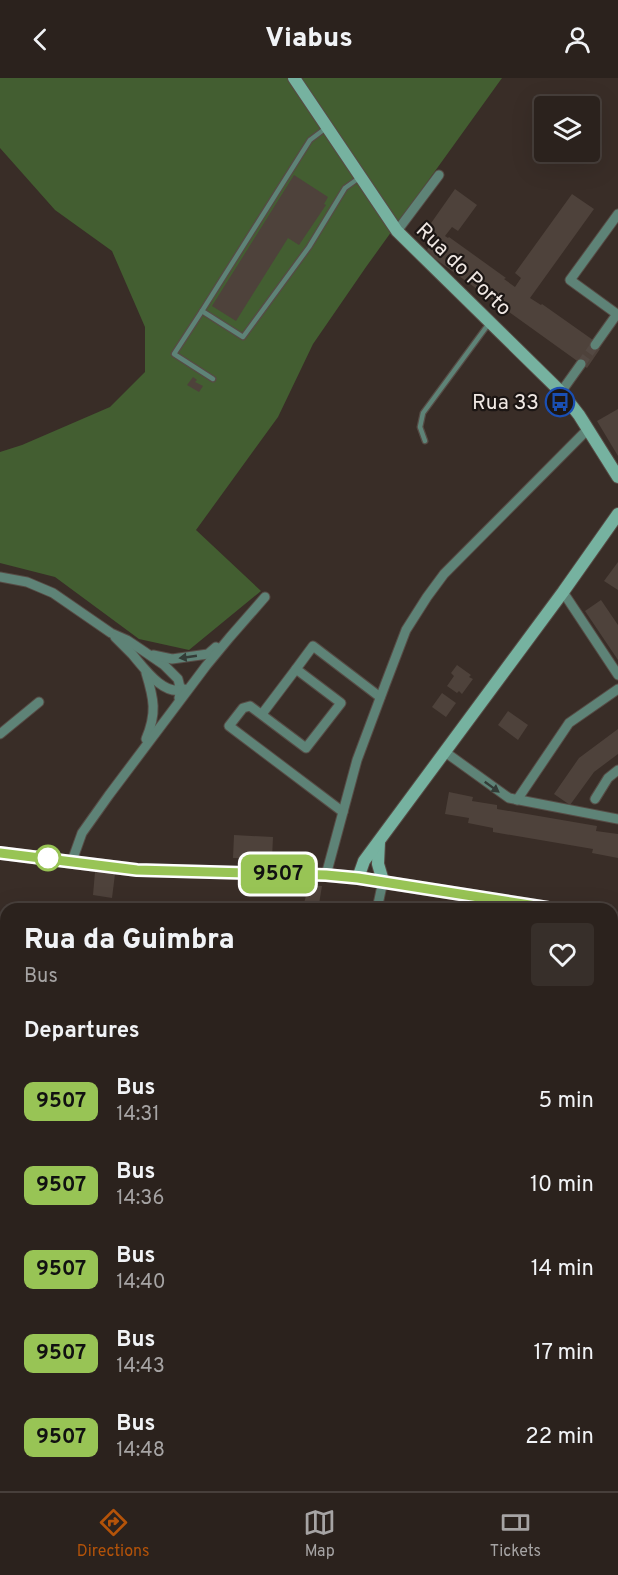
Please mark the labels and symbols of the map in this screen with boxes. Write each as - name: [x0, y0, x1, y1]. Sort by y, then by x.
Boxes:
- street label: Rua do Porto: [409, 218, 517, 322]
- bus stop icon: Rua 33: [544, 386, 576, 418]
- place label: Rua 33: [472, 390, 539, 417]
- one-way arrow: [179, 652, 198, 661]
- one-way arrow: [484, 781, 500, 793]
- unlabelled marker: [35, 845, 61, 871]
- line badge: 9507: [236, 854, 320, 894]

